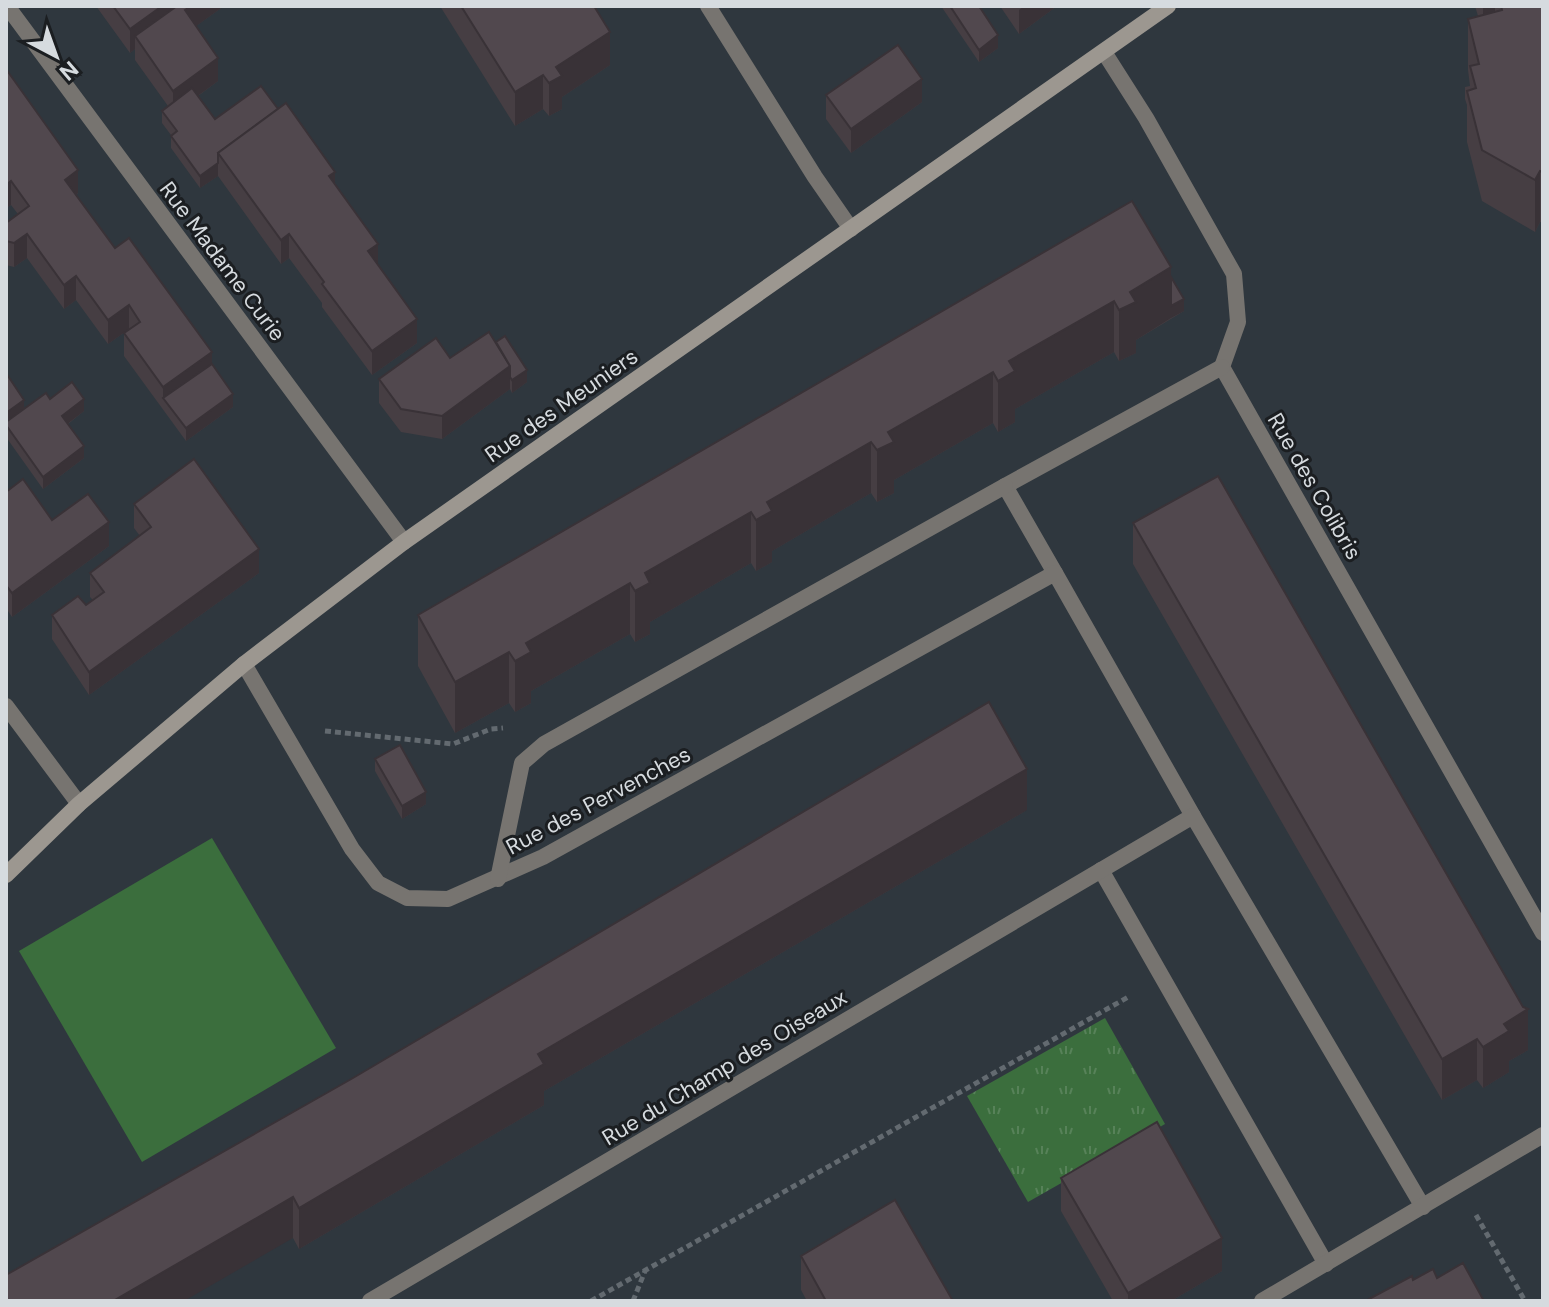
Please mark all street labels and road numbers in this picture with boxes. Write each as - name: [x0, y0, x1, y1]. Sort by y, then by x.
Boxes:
- street label: Rue Madame Curie: [153, 176, 292, 347]
- street label: Rue des Meuniers: [479, 342, 643, 469]
- street label: Rue des Colibris: [1261, 408, 1368, 565]
- street label: Rue des Pervenches: [501, 740, 696, 861]
- street label: Rue du Champ des Oiseaux: [597, 983, 852, 1152]

